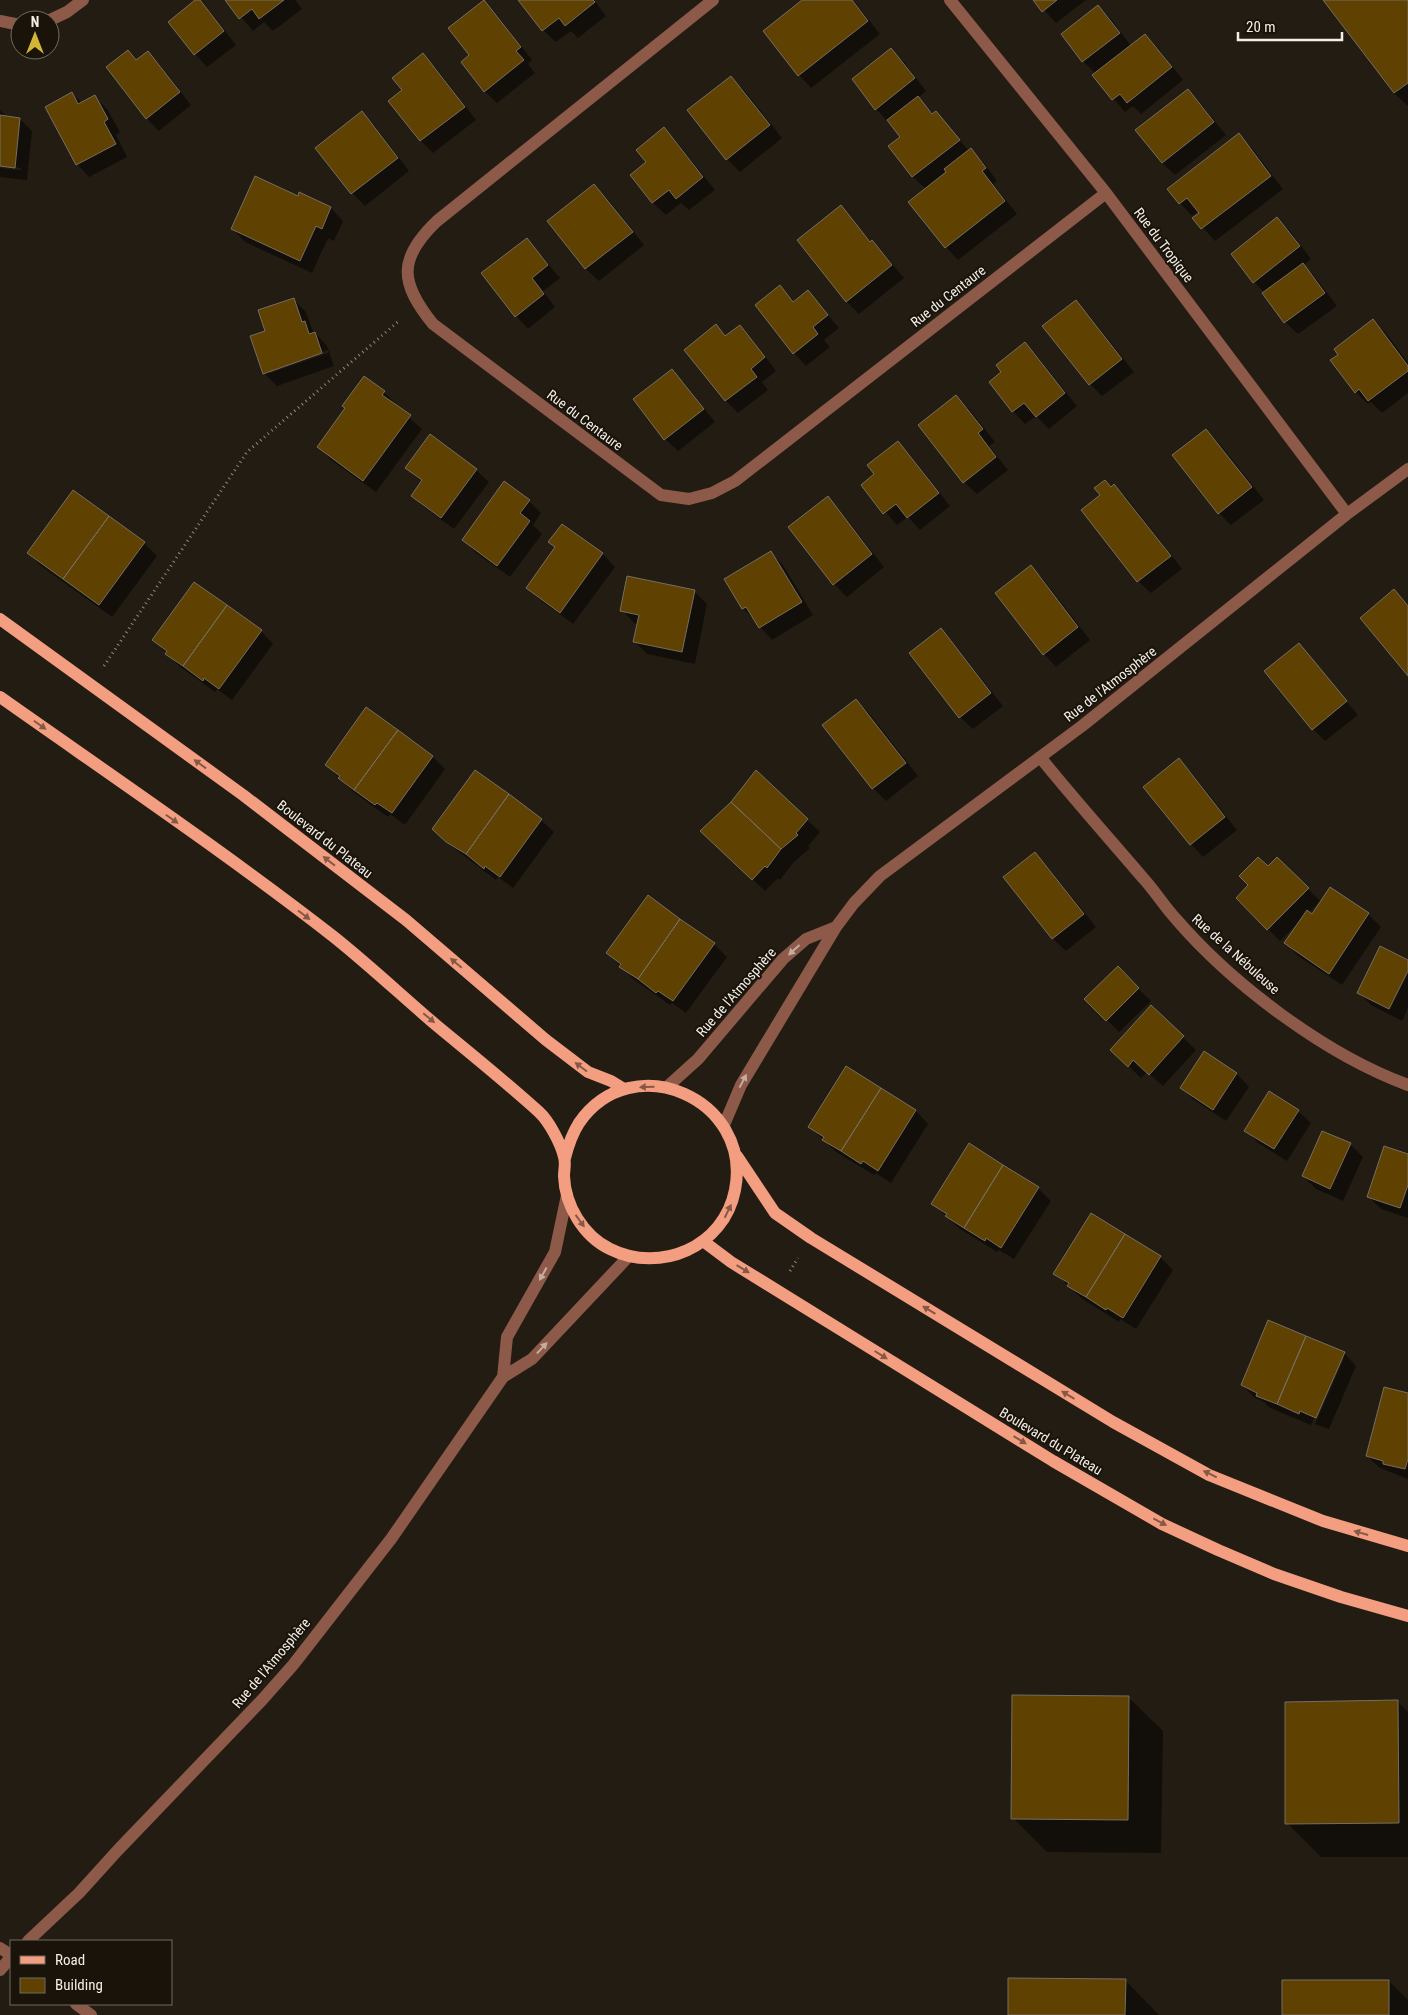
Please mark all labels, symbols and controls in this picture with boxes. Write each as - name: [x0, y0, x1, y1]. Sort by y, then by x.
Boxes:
- north arrow: [10, 10, 60, 60]
- scale bar: [1238, 10, 1342, 42]
- text: N: [31, 14, 39, 30]
- text: 20 m: [1246, 18, 1276, 36]
- street label: Rue du Tropique: [1131, 205, 1197, 286]
- street label: Rue du Centaure: [907, 262, 989, 330]
- street label: Rue du Centaure: [544, 386, 626, 454]
- street label: Rue de l'Atmosphère: [1061, 643, 1160, 725]
- one-way arrow: [33, 720, 47, 730]
- one-way arrow: [193, 759, 207, 769]
- street label: Boulevard du Plateau: [274, 797, 376, 881]
- one-way arrow: [165, 814, 179, 824]
- one-way arrow: [323, 856, 336, 867]
- one-way arrow: [297, 909, 310, 920]
- street label: Rue de la Nébuleuse: [1189, 911, 1283, 998]
- street label: Rue de l'Atmosphère: [693, 944, 779, 1040]
- one-way arrow: [787, 944, 800, 955]
- one-way arrow: [451, 957, 463, 969]
- one-way arrow: [422, 1013, 435, 1024]
- one-way arrow: [575, 1061, 588, 1072]
- one-way arrow: [739, 1074, 748, 1087]
- one-way arrow: [639, 1083, 655, 1091]
- one-way arrow: [723, 1203, 732, 1218]
- one-way arrow: [574, 1214, 585, 1227]
- one-way arrow: [736, 1265, 751, 1273]
- one-way arrow: [538, 1267, 547, 1281]
- one-way arrow: [923, 1306, 936, 1315]
- one-way arrow: [536, 1342, 548, 1354]
- one-way arrow: [875, 1350, 888, 1359]
- one-way arrow: [1062, 1390, 1075, 1399]
- street label: Boulevard du Plateau: [997, 1404, 1105, 1478]
- one-way arrow: [1013, 1435, 1026, 1444]
- one-way arrow: [1203, 1470, 1217, 1478]
- one-way arrow: [1152, 1518, 1167, 1526]
- one-way arrow: [1353, 1528, 1368, 1536]
- street label: Rue de l'Atmosphère: [229, 1614, 314, 1711]
- legend: [10, 1940, 172, 2005]
- text: Road: [55, 1951, 85, 1969]
- text: Building: [55, 1976, 103, 1994]

